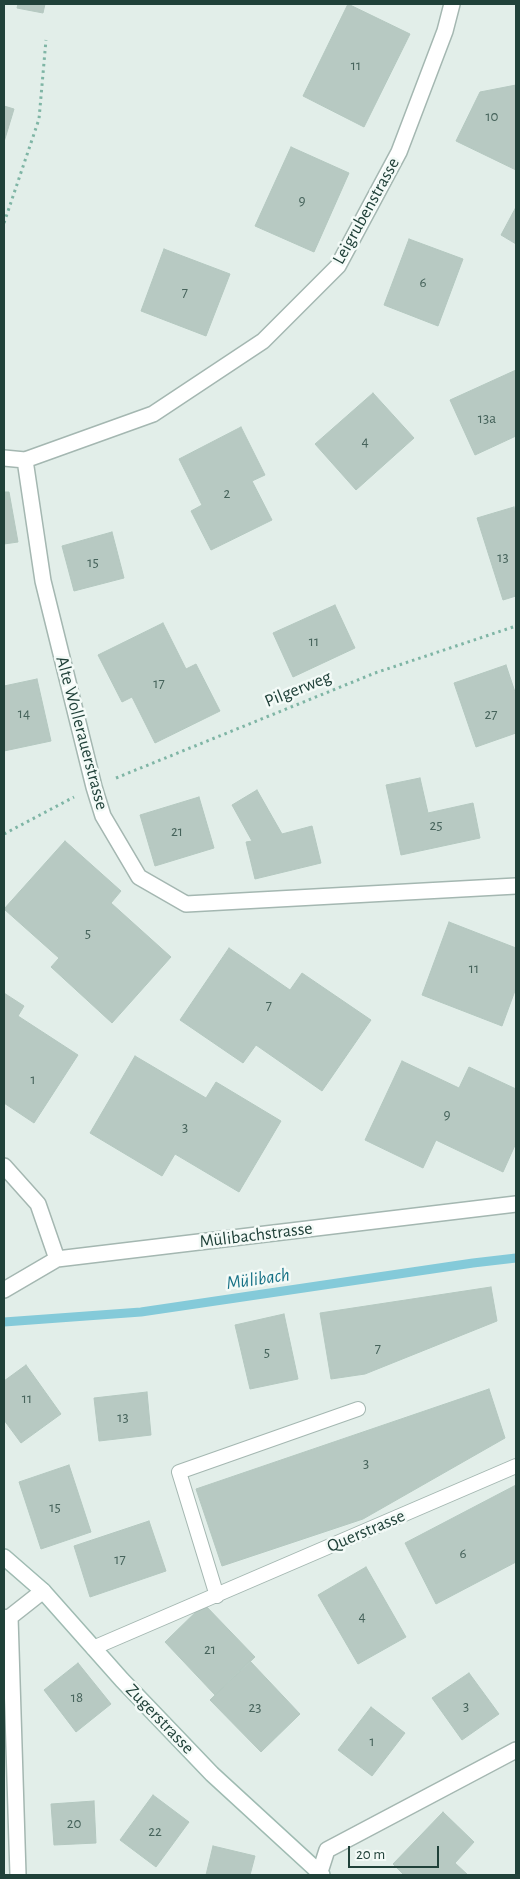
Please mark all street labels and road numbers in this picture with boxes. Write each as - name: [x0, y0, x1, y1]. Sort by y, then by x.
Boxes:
- street label: Leigrubenstrasse: [328, 154, 404, 268]
- street label: Alte Wollerauerstrasse: [51, 654, 113, 812]
- street label: Pilgerweg: [261, 666, 335, 712]
- street label: Mülibachstrasse: [198, 1217, 314, 1253]
- street label: Querstrasse: [324, 1505, 408, 1557]
- street label: Zugerstrasse: [121, 1679, 199, 1759]

